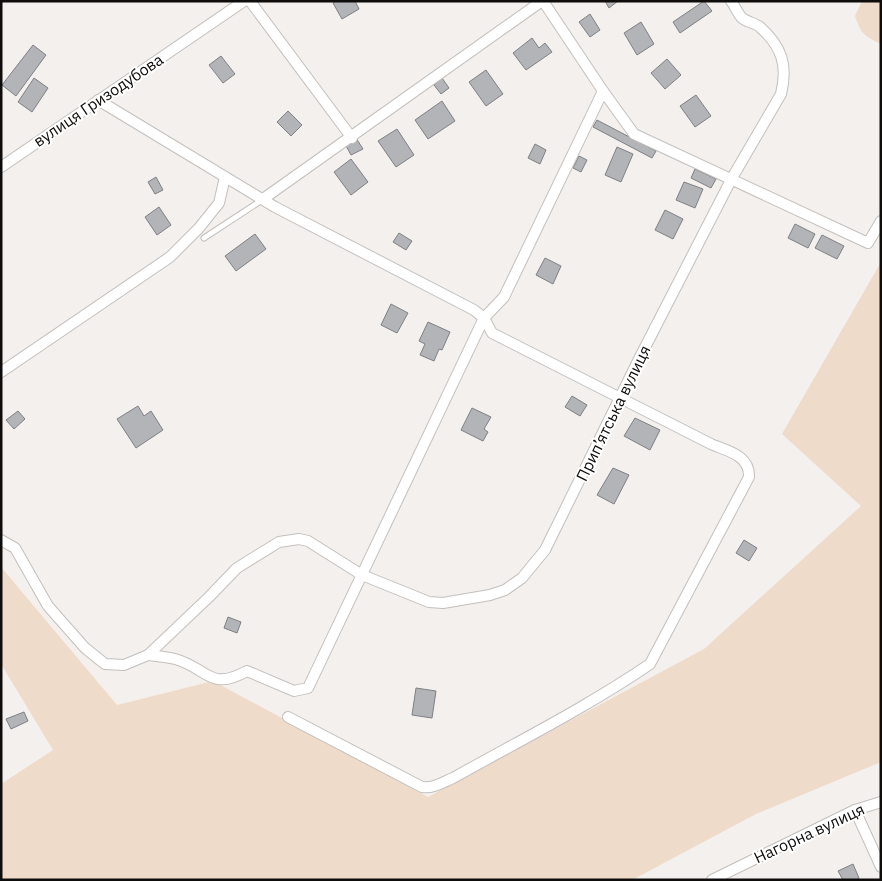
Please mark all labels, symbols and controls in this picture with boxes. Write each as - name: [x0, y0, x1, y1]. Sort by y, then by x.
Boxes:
- street label: вулиця Гризодубова: [29, 49, 167, 151]
- street label: Прип’ятська вулиця: [571, 342, 655, 484]
- street label: Нагорна вулиця: [751, 799, 867, 867]

